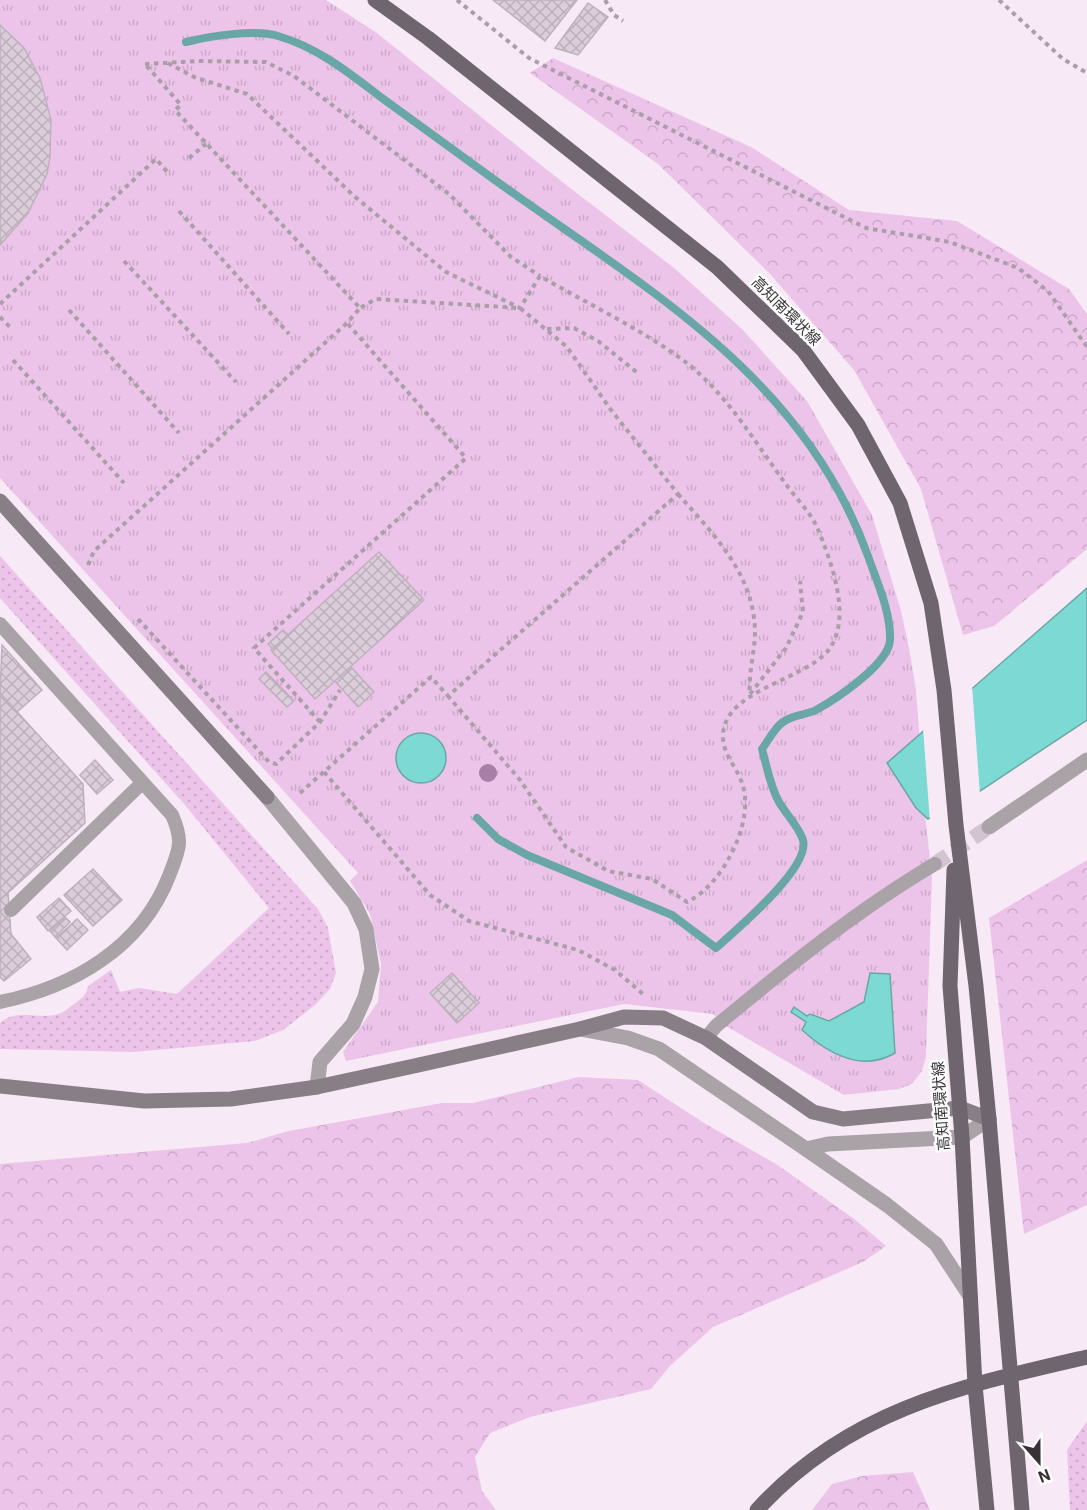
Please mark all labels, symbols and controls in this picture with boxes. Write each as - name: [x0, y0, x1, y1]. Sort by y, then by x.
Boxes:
- street label: 高知南環状線: [748, 273, 824, 349]
- street label: 高知南環状線: [929, 1060, 953, 1152]
- north arrow: [1009, 1432, 1069, 1492]
- text: N: [1036, 1465, 1053, 1486]

